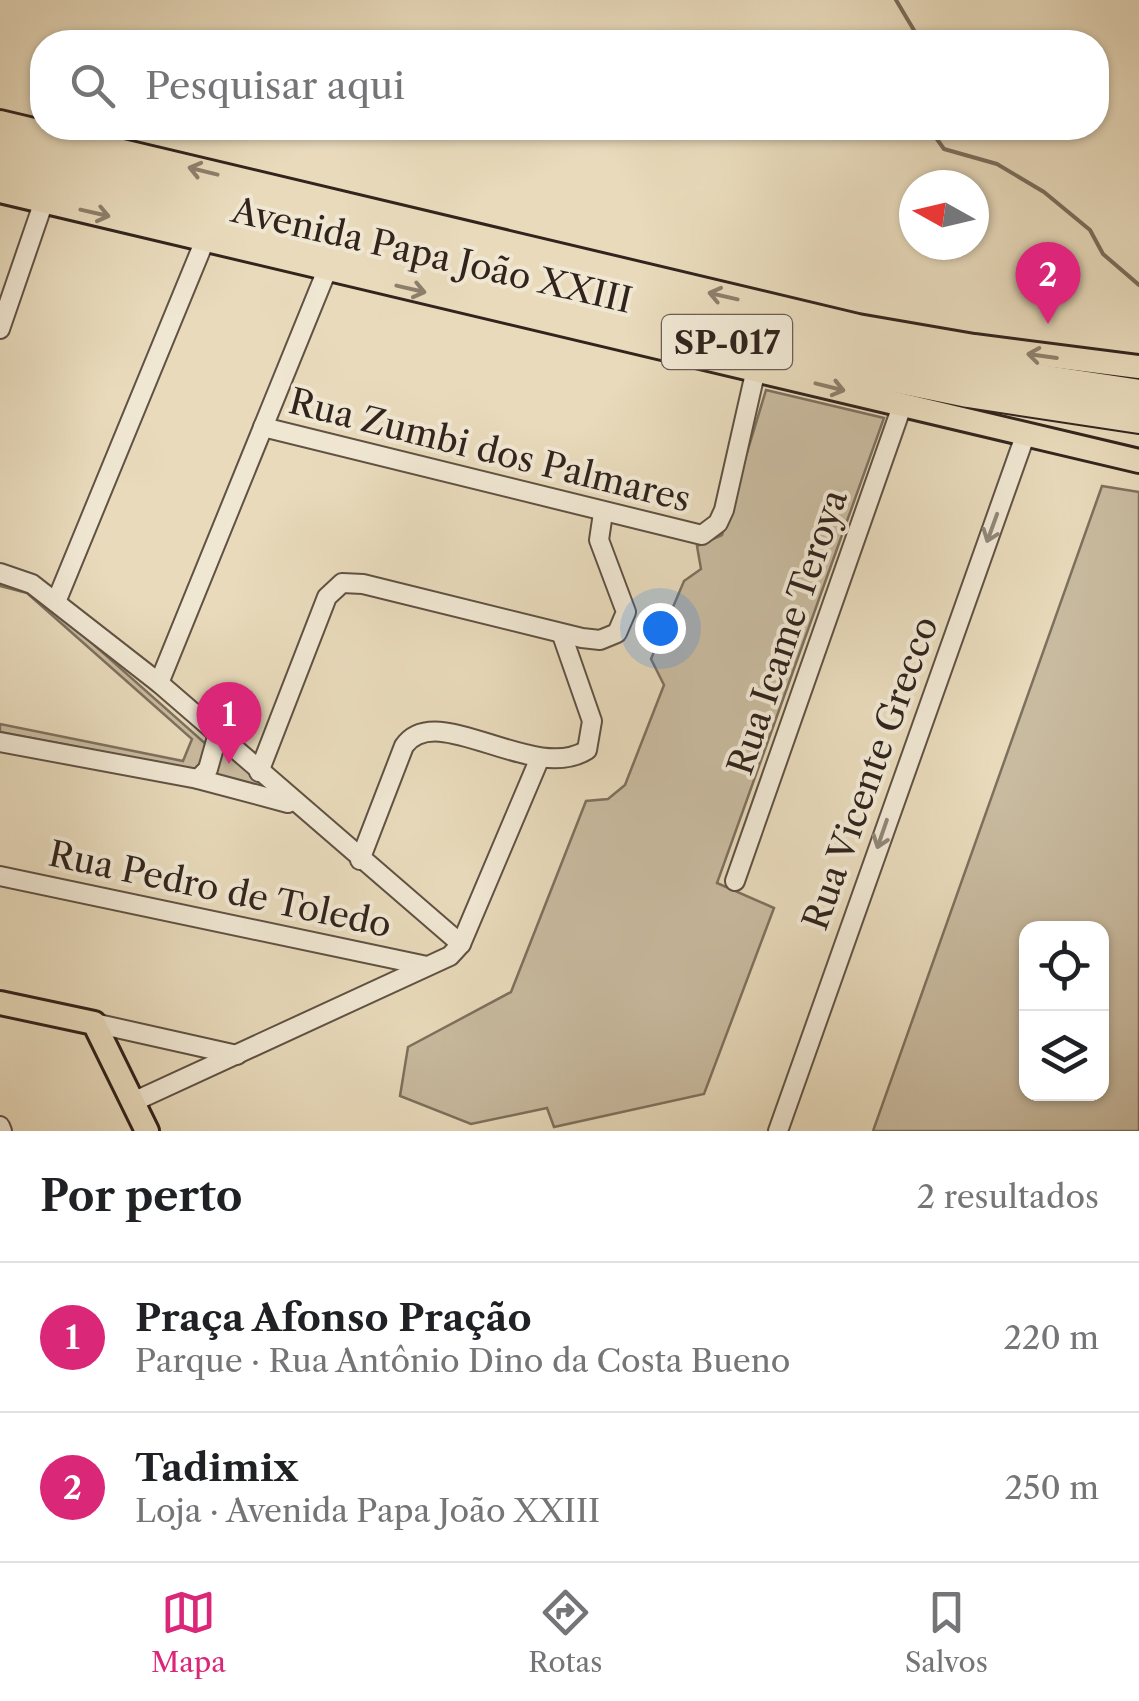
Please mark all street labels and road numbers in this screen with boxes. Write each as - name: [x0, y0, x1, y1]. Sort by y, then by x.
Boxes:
- street label: Avenida Papa João XXIII: [227, 188, 636, 322]
- road number: SP-017: [662, 315, 792, 369]
- street label: Rua Zumbi dos Palmares: [285, 379, 695, 521]
- street label: Rua Icame Teroya: [718, 483, 856, 780]
- street label: Rua Vicente Grecco: [793, 610, 947, 936]
- street label: Rua Pedro de Toledo: [45, 832, 395, 946]

